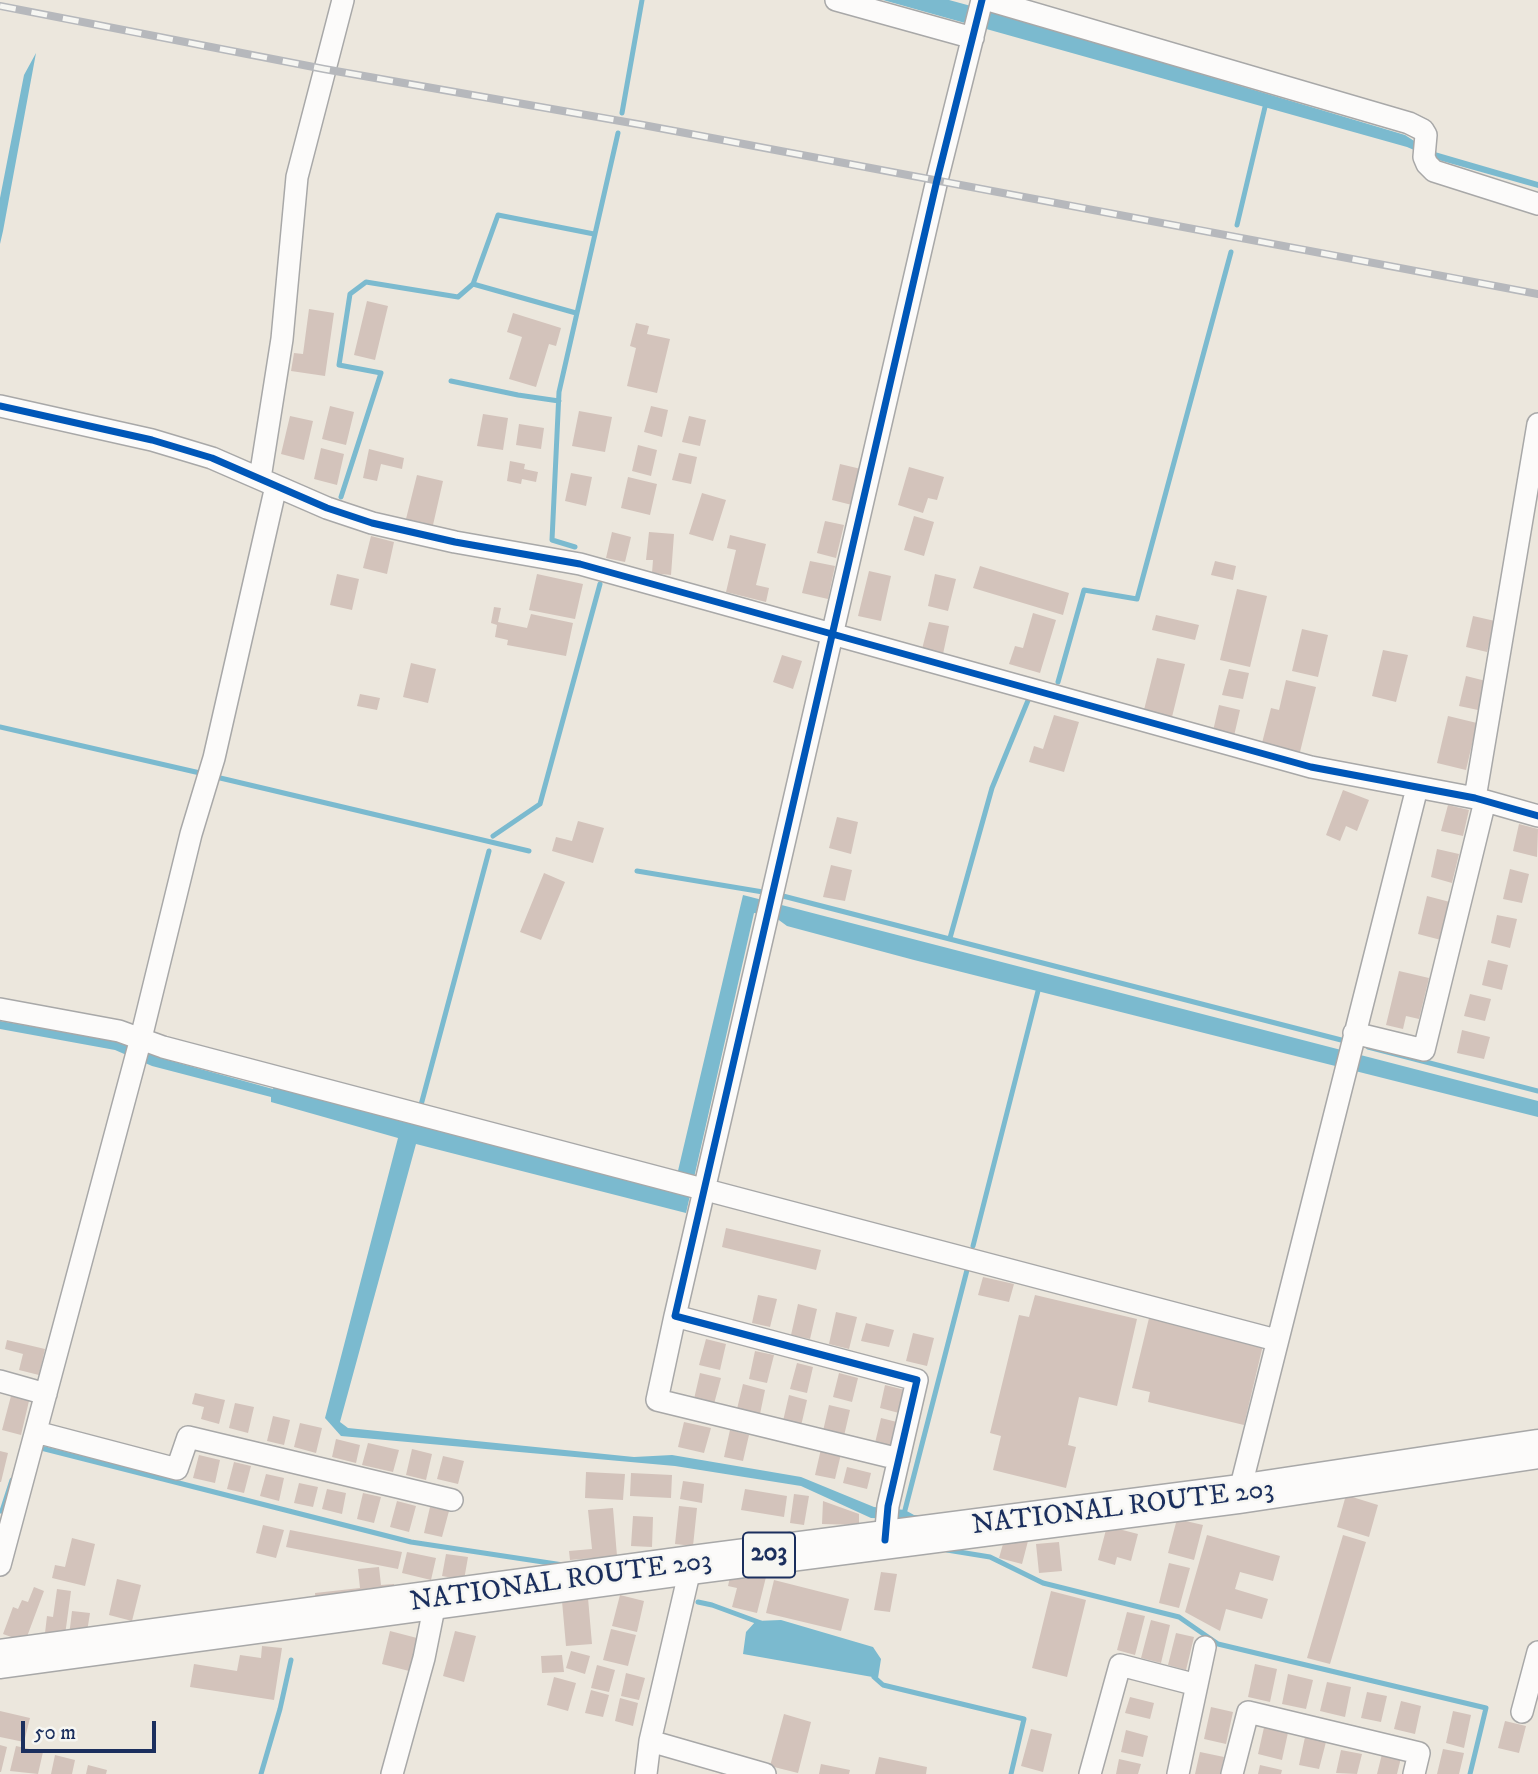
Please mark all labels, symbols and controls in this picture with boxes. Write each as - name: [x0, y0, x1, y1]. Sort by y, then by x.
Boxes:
- street label: NATIONAL ROUTE 203: [970, 1474, 1276, 1544]
- road number: 203: [743, 1532, 795, 1578]
- street label: NATIONAL ROUTE 203: [408, 1545, 714, 1621]
- scale bar: [24, 1708, 159, 1752]
- text: 50 m: [34, 1720, 76, 1746]

